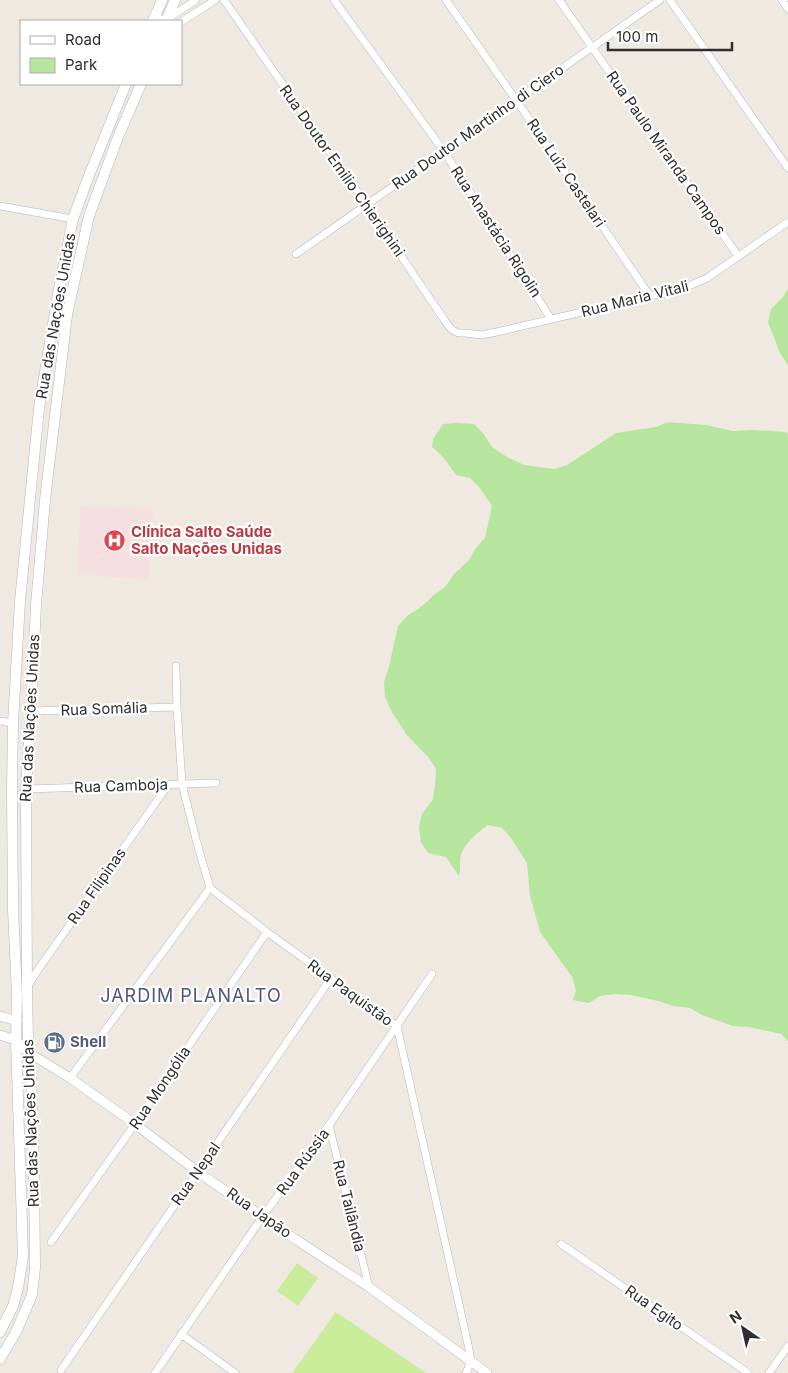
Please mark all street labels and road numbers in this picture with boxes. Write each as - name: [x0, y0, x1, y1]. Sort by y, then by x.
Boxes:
- street label: Rua Doutor Martinho di Ciero: [388, 60, 567, 193]
- street label: Rua Paulo Miranda Campos: [603, 67, 730, 238]
- street label: Rua Doutor Emilio Chierighini: [276, 81, 409, 260]
- street label: Rua Luiz Castelari: [523, 115, 610, 231]
- street label: Rua Anastácia Rigolin: [447, 163, 546, 301]
- street label: Rua das Nações Unidas: [32, 231, 79, 400]
- street label: Rua Maria Vitali: [579, 276, 691, 321]
- street label: Rua das Nações Unidas: [16, 633, 43, 802]
- street label: Rua Somália: [60, 697, 148, 720]
- street label: Rua Camboja: [74, 774, 168, 797]
- street label: Rua Filipinas: [63, 844, 130, 928]
- street label: Rua Paquistão: [304, 955, 397, 1030]
- street label: Rua das Nações Unidas: [18, 1039, 43, 1207]
- street label: Rua Mongólia: [125, 1042, 194, 1133]
- street label: Rua Rússia: [272, 1125, 333, 1199]
- street label: Rua Nepal: [167, 1139, 224, 1209]
- street label: Rua Tailândia: [329, 1158, 370, 1254]
- street label: Rua Japão: [223, 1183, 295, 1242]
- street label: Rua Egito: [621, 1281, 687, 1335]

